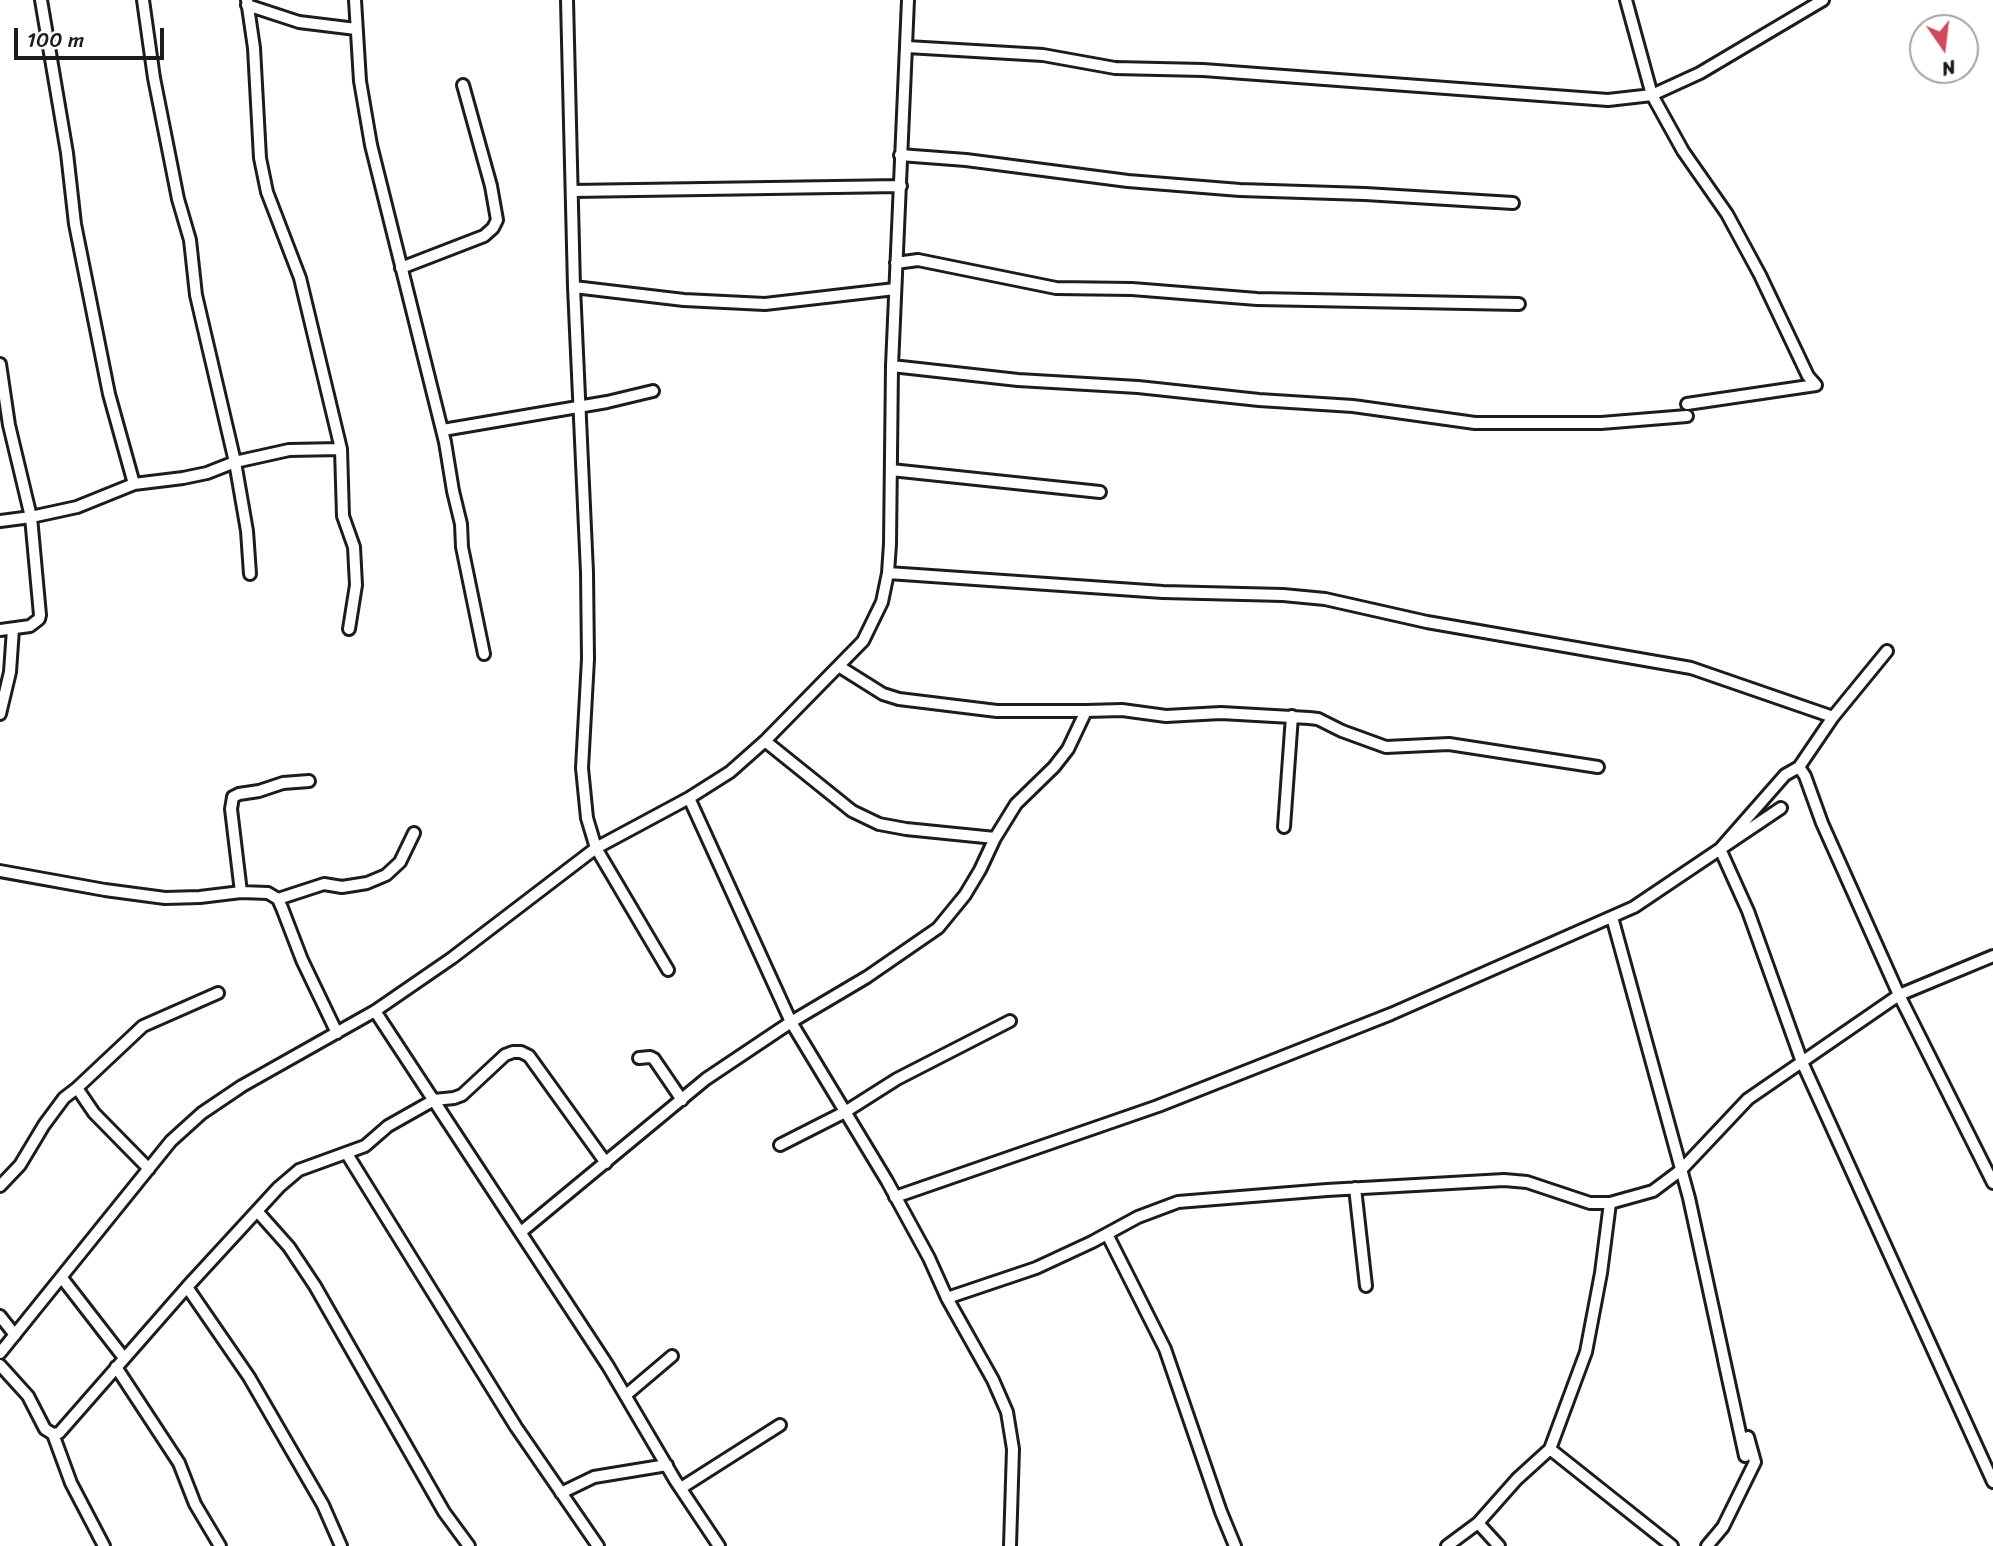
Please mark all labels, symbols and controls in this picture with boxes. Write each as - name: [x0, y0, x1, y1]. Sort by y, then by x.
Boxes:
- scale bar: [18, 14, 168, 58]
- north arrow: [1909, 14, 1979, 84]
- text: 100 m: [27, 21, 84, 59]
- text: N: [1938, 50, 1959, 86]

